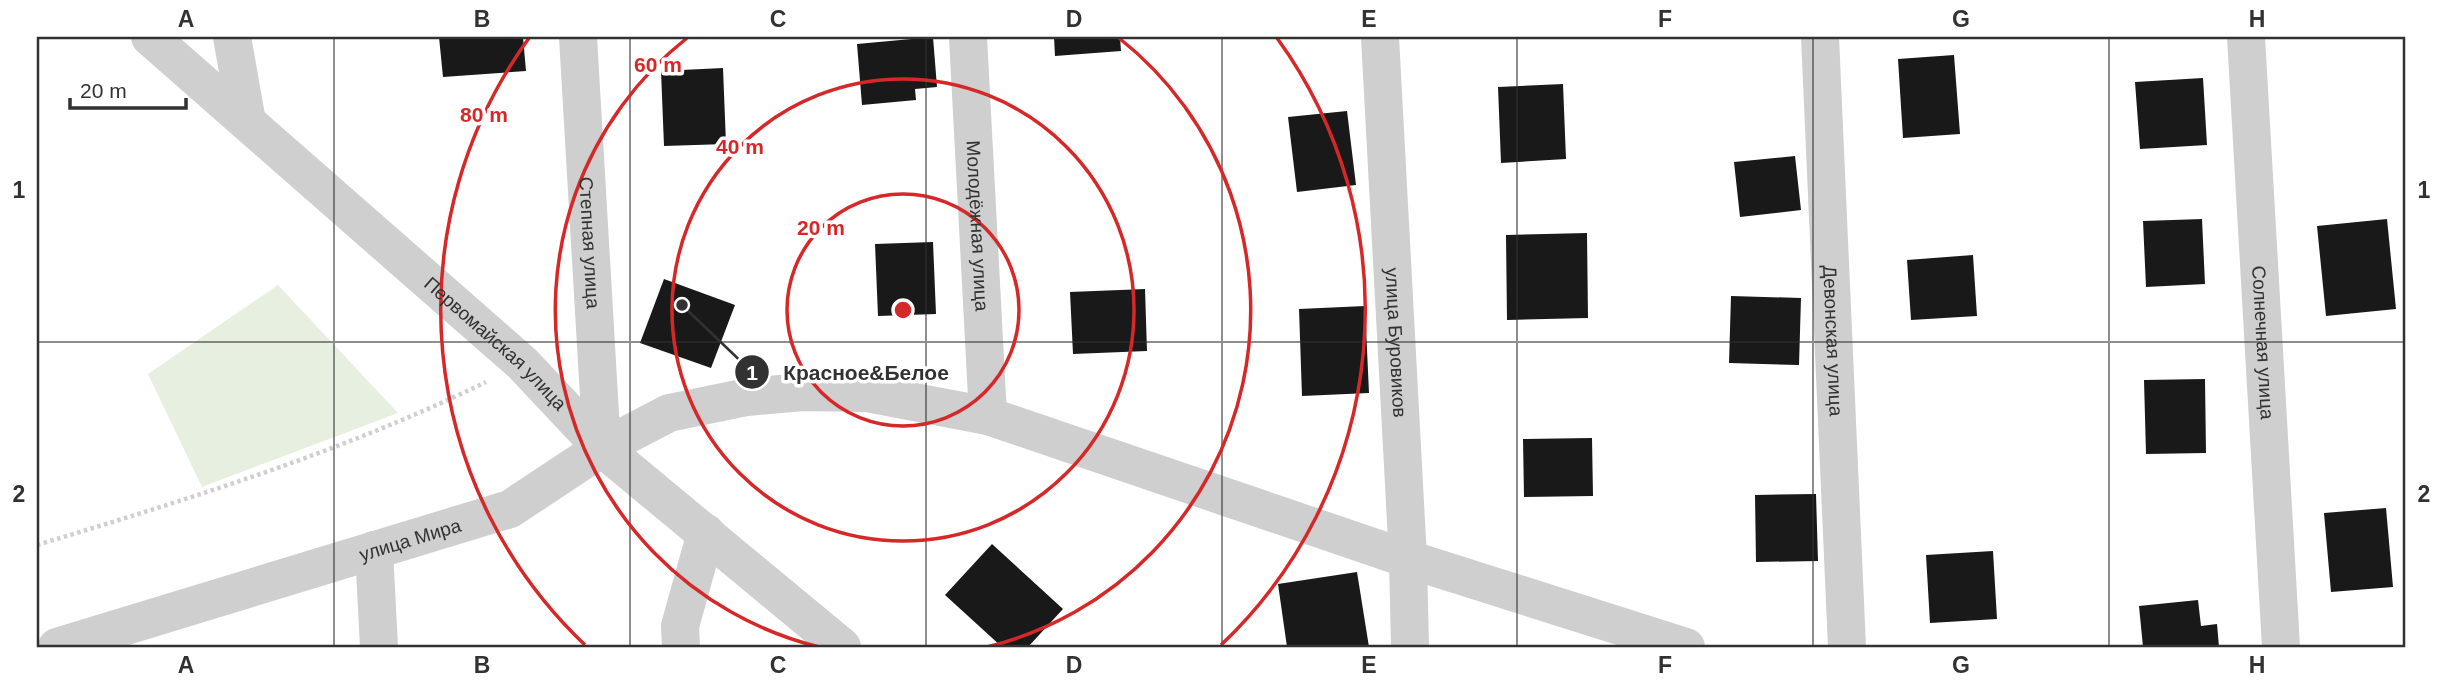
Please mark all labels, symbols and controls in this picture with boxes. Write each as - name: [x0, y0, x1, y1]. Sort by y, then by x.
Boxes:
- text: A: [178, 6, 194, 32]
- text: B: [474, 6, 490, 32]
- text: C: [770, 6, 786, 32]
- text: D: [1066, 6, 1082, 32]
- text: E: [1361, 6, 1377, 32]
- text: F: [1658, 6, 1672, 32]
- text: G: [1952, 6, 1970, 32]
- text: H: [2249, 6, 2265, 32]
- text: 60 m: [634, 53, 682, 76]
- scale bar: [70, 66, 186, 110]
- text: 20 m: [80, 79, 127, 102]
- text: 80 m: [460, 103, 508, 126]
- text: 40 m: [716, 135, 764, 158]
- street label: Молодёжная улица: [962, 140, 992, 312]
- street label: Степная улица: [575, 176, 604, 310]
- text: 1: [13, 177, 26, 203]
- text: 1: [2418, 177, 2431, 203]
- text: 20 m: [797, 216, 845, 239]
- street label: Девонская улица: [1819, 265, 1847, 417]
- street label: Солнечная улица: [2248, 265, 2278, 421]
- street label: улица Буровиков: [1381, 267, 1410, 418]
- street label: Первомайская улица: [420, 273, 571, 415]
- centre of rings: [891, 298, 915, 322]
- callout: Красное&Белое: [734, 351, 963, 393]
- text: 1: [746, 361, 758, 384]
- text: Красное&Белое: [783, 361, 949, 384]
- text: 2: [13, 481, 25, 507]
- text: 2: [2418, 481, 2430, 507]
- street label: улица Мира: [357, 514, 464, 565]
- text: A: [178, 652, 194, 678]
- text: B: [474, 652, 490, 678]
- text: C: [770, 652, 786, 678]
- text: D: [1066, 652, 1082, 678]
- text: E: [1361, 652, 1377, 678]
- text: F: [1658, 652, 1672, 678]
- text: G: [1952, 652, 1970, 678]
- text: H: [2249, 652, 2265, 678]

